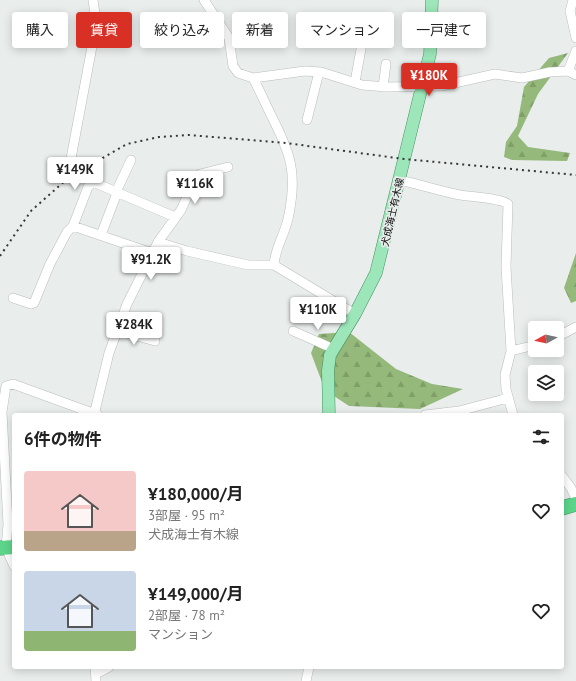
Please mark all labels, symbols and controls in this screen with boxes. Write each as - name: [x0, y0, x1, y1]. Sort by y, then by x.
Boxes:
- chip: 購入: [12, 12, 68, 48]
- chip: 賃貸: [76, 12, 132, 48]
- chip: 絞り込み: [140, 12, 224, 48]
- chip: 新着: [232, 12, 288, 48]
- chip: マンション: [296, 12, 394, 48]
- chip: 一戸建て: [402, 12, 486, 48]
- pin: ¥180K: [401, 63, 457, 97]
- text: ¥180K: [410, 67, 448, 84]
- pin: ¥149K: [47, 157, 103, 191]
- text: ¥149K: [56, 161, 94, 178]
- pin: ¥116K: [167, 171, 223, 205]
- text: ¥116K: [176, 175, 214, 192]
- street label: 犬成海士有木線: [378, 177, 407, 248]
- pin: ¥91.2K: [118, 247, 184, 281]
- text: ¥91.2K: [131, 251, 171, 268]
- pin: ¥110K: [290, 297, 346, 331]
- text: ¥110K: [299, 301, 337, 318]
- pin: ¥284K: [106, 312, 162, 346]
- text: ¥284K: [115, 316, 153, 333]
- north arrow: [528, 321, 564, 357]
- map controls: [528, 321, 564, 401]
- button: layers: [528, 365, 564, 401]
- icon: filters: [530, 426, 552, 448]
- text: 6件の物件: [24, 428, 102, 450]
- text: ¥180,000/月: [148, 483, 244, 505]
- icon: home: [56, 487, 104, 535]
- icon: heart: [530, 500, 552, 522]
- text: 3部屋 · 95 m²: [148, 507, 225, 524]
- text: 犬成海士有木線: [148, 526, 239, 543]
- text: ¥149,000/月: [148, 583, 244, 605]
- icon: home: [56, 587, 104, 635]
- icon: heart: [530, 600, 552, 622]
- text: 2部屋 · 78 m²: [148, 607, 225, 624]
- text: マンション: [148, 626, 213, 643]

